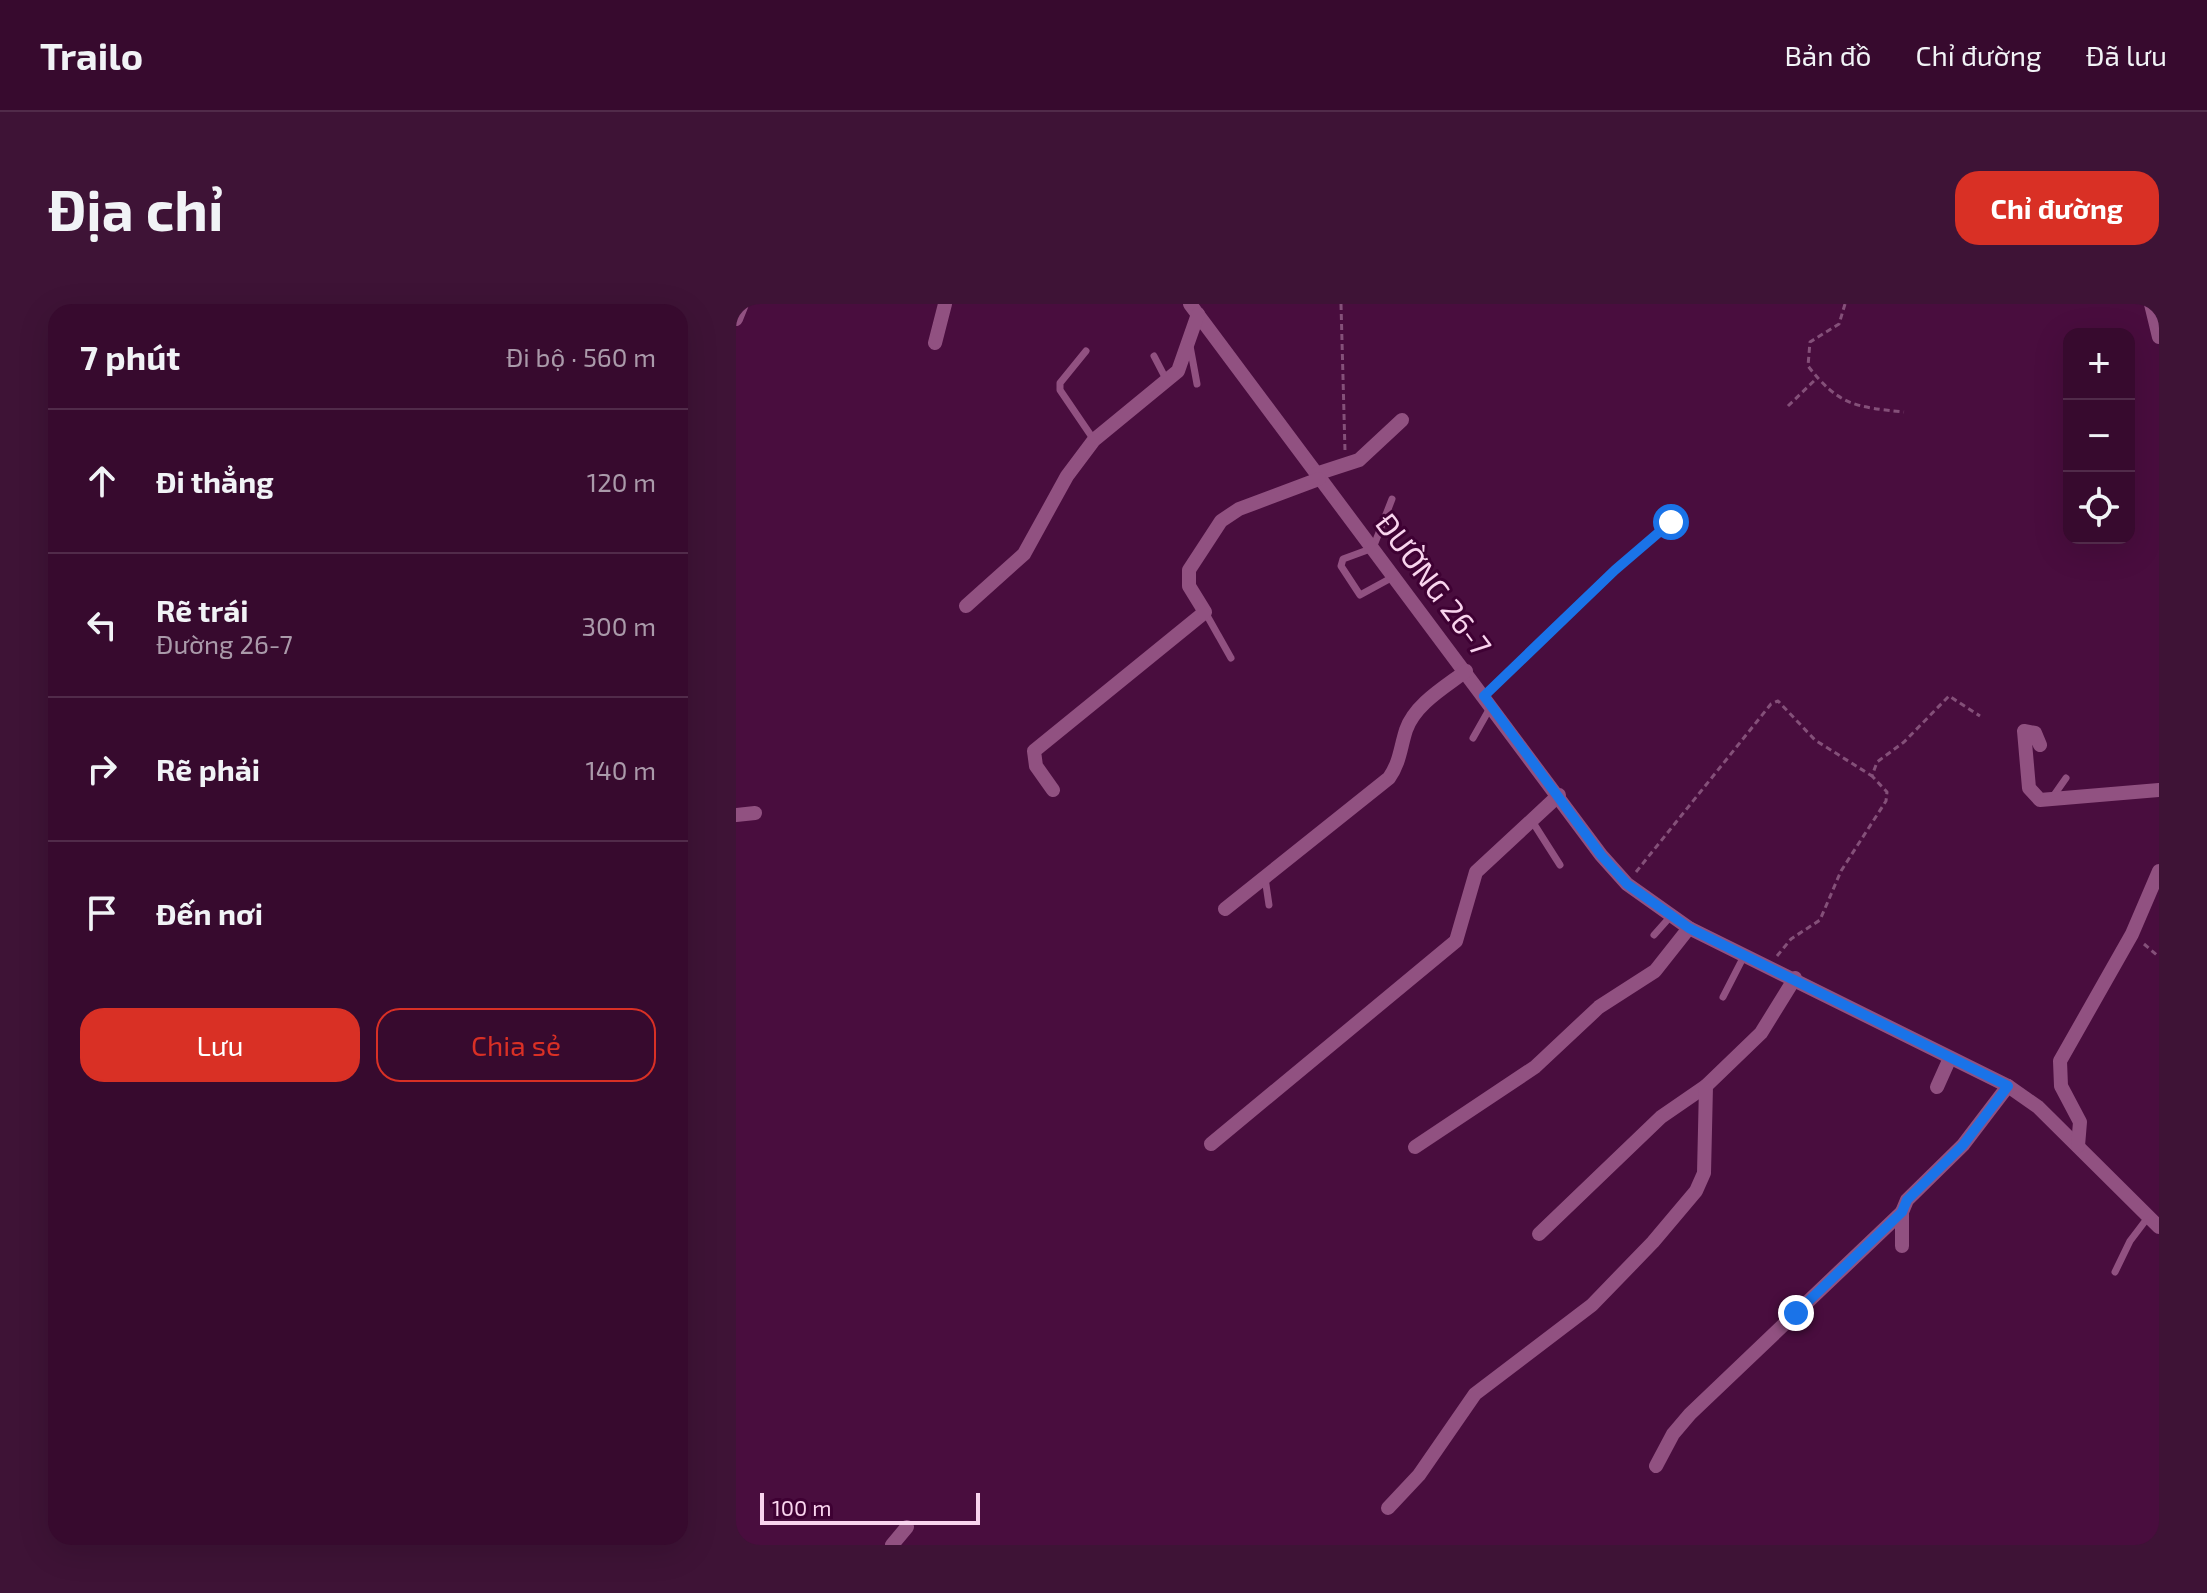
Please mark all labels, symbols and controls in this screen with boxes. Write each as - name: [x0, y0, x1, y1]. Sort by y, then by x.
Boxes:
- text: Trailo: [40, 32, 143, 78]
- text: Bản đồ: [1784, 38, 1872, 72]
- text: Chỉ đường: [1916, 38, 2042, 72]
- text: Đã lưu: [2086, 38, 2167, 72]
- button: Chỉ đường: [1955, 171, 2159, 245]
- text: Địa chỉ: [48, 175, 224, 242]
- map controls: [2063, 328, 2135, 544]
- button: +: [2063, 328, 2135, 400]
- text: 7 phút: [80, 336, 180, 377]
- text: Đi bộ · 560 m: [506, 341, 656, 372]
- button: −: [2063, 400, 2135, 472]
- icon: ahead: [80, 459, 124, 503]
- text: Đi thẳng: [156, 463, 274, 499]
- text: 120 m: [587, 466, 656, 497]
- button: locate: [2063, 472, 2135, 544]
- route start: [1653, 504, 1689, 540]
- street label: ĐƯỜNG 26-7: [1369, 505, 1500, 662]
- text: Rẽ trái: [156, 592, 249, 628]
- icon: left: [80, 603, 124, 647]
- text: 300 m: [582, 610, 656, 641]
- text: Đường 26-7: [156, 628, 293, 659]
- icon: right: [80, 747, 124, 791]
- text: Rẽ phải: [156, 751, 260, 787]
- text: 140 m: [585, 754, 656, 785]
- icon: arrive: [80, 891, 124, 935]
- text: Đến nơi: [156, 895, 263, 931]
- button: Lưu: [80, 1008, 360, 1082]
- button: Chia sẻ: [376, 1008, 656, 1082]
- route end: [1778, 1295, 1814, 1331]
- scale bar: [760, 1489, 980, 1525]
- text: 100 m: [772, 1494, 831, 1520]

